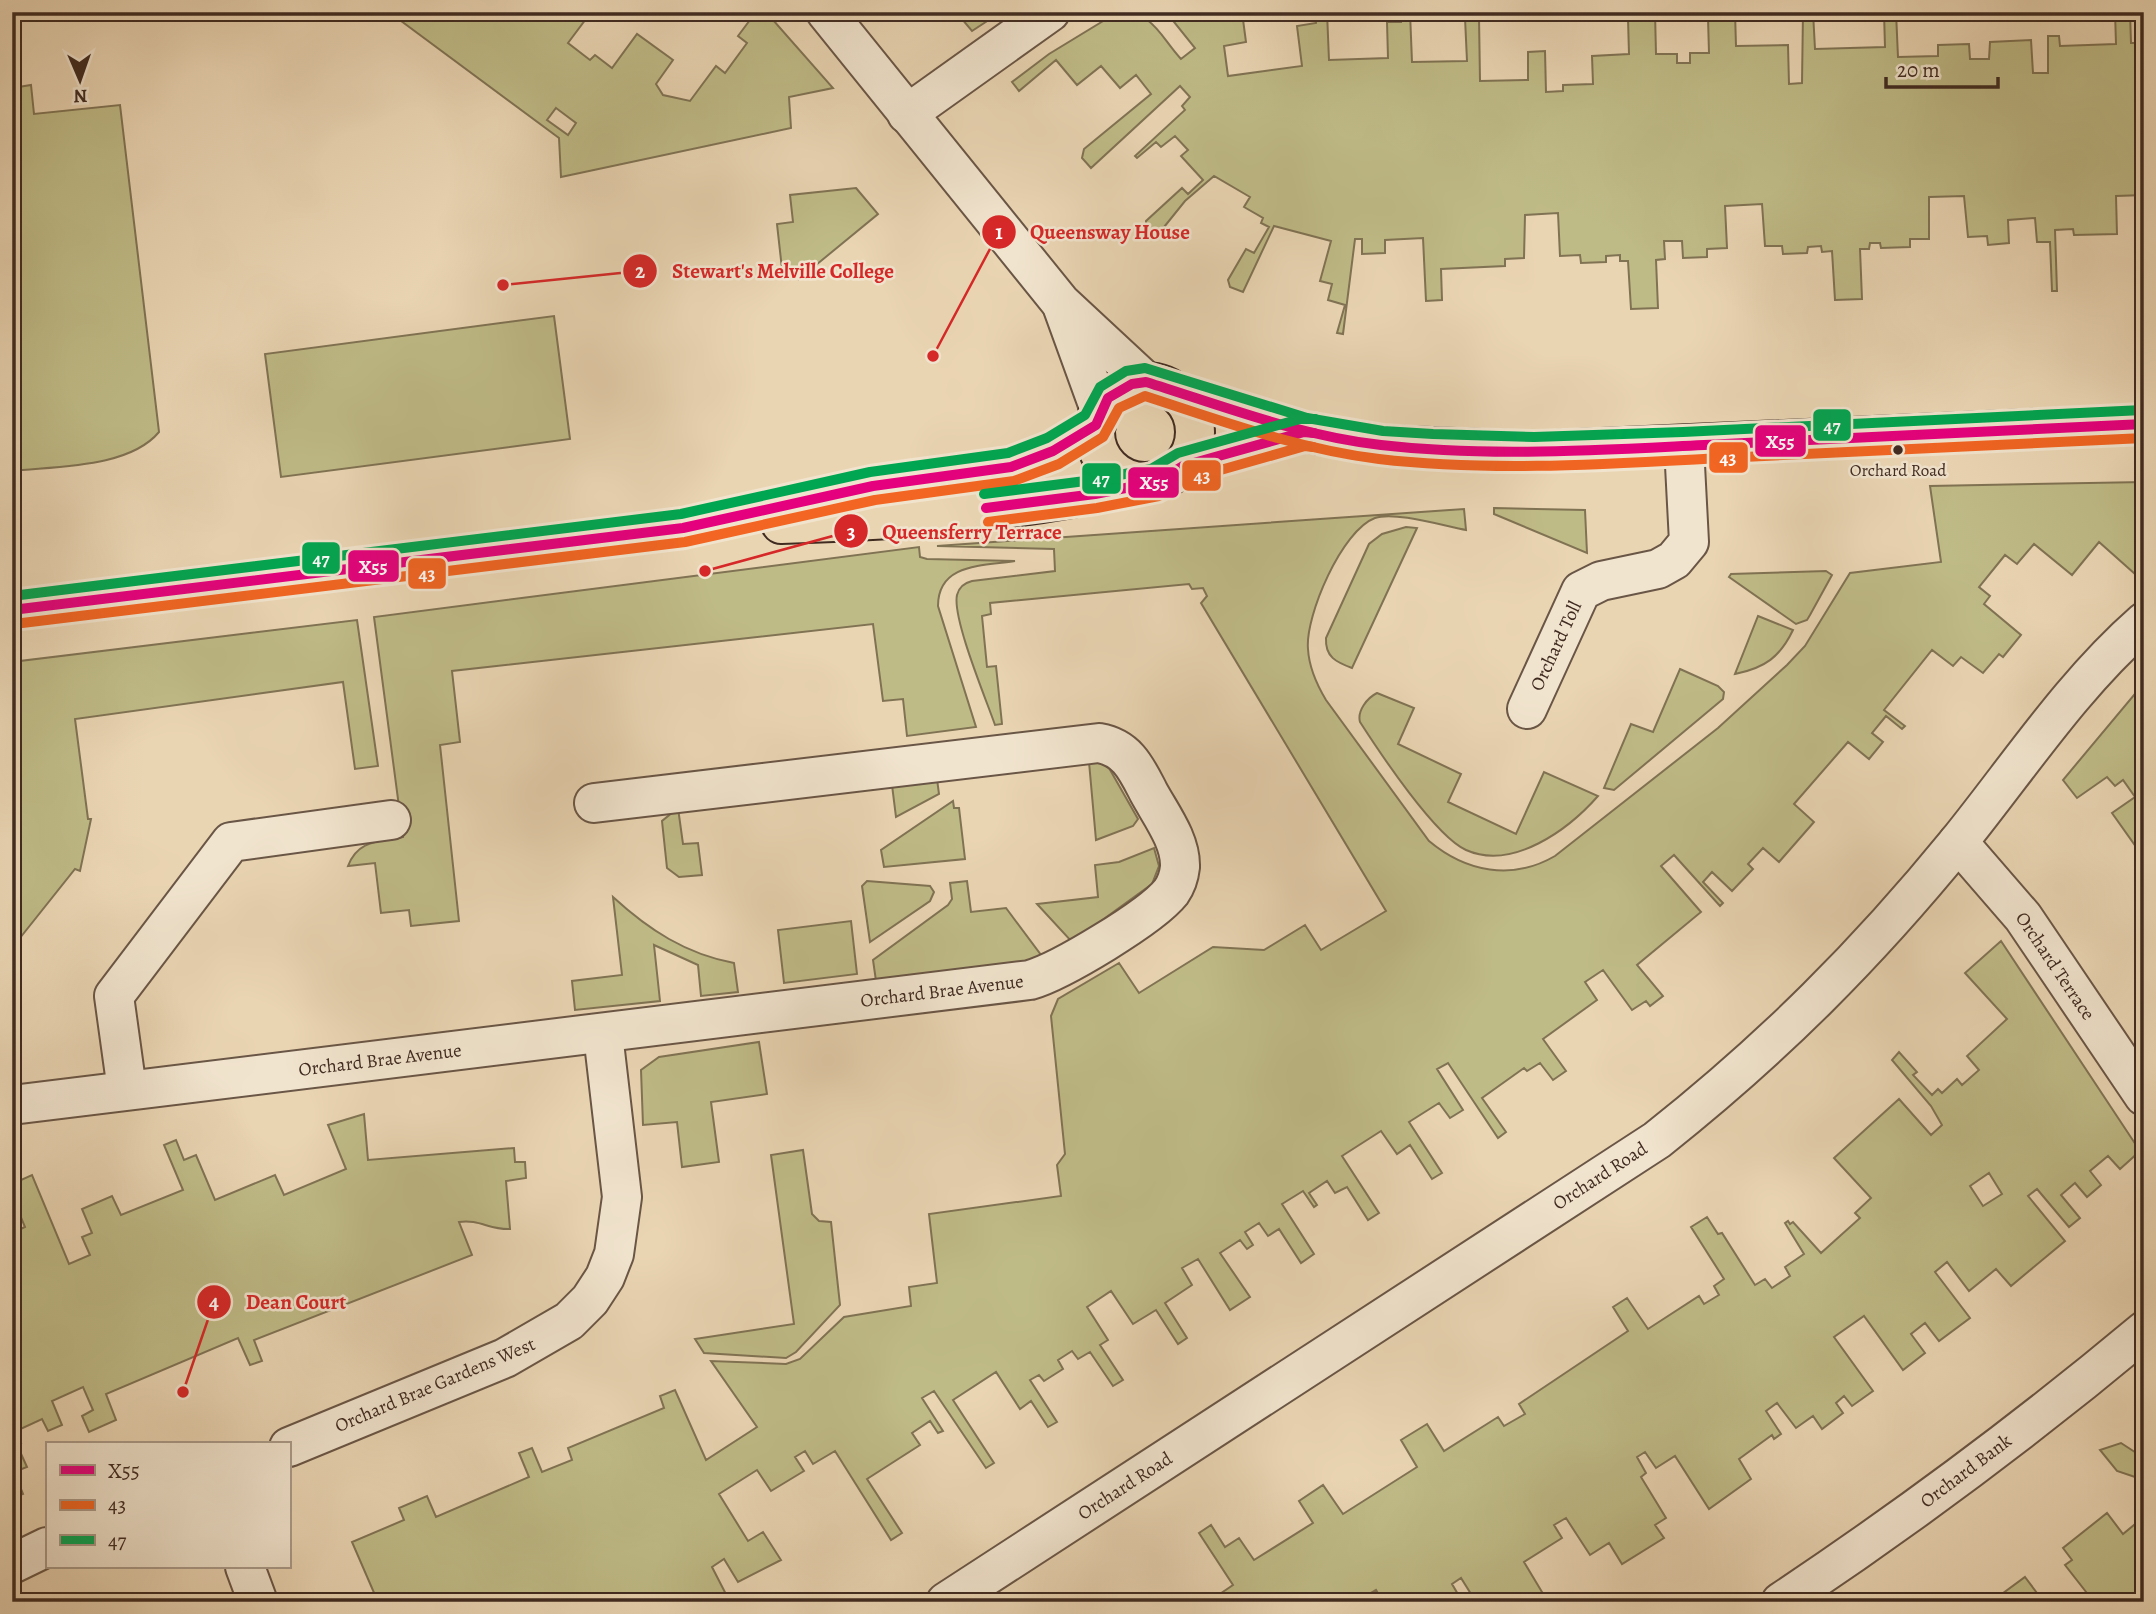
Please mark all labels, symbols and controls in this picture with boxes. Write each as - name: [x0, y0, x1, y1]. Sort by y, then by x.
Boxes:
- north arrow: [46, 46, 116, 116]
- scale bar: [1886, 46, 1998, 90]
- text: 20 m: [1897, 56, 1940, 84]
- text: N: [73, 83, 88, 109]
- callout: Queensway House: [981, 211, 1204, 253]
- text: 1: [995, 218, 1003, 246]
- text: Queensway House: [1030, 218, 1190, 246]
- callout: Stewart's Melville College: [623, 250, 908, 292]
- text: 2: [635, 257, 645, 285]
- text: Stewart's Melville College: [672, 257, 894, 285]
- line badge: 47: [1812, 408, 1852, 442]
- text: 47: [1823, 413, 1841, 439]
- line badge: X55: [1754, 424, 1807, 458]
- text: X55: [1765, 429, 1795, 455]
- line badge: 43: [1708, 441, 1749, 474]
- marker: Orchard Road: [1891, 443, 1905, 457]
- text: 43: [1719, 445, 1737, 471]
- line badge: 43: [1181, 459, 1222, 492]
- place label: Orchard Road: [1850, 459, 1947, 482]
- line badge: 47: [1081, 462, 1122, 495]
- text: 43: [1193, 463, 1211, 489]
- text: 47: [1092, 466, 1110, 492]
- line badge: X55: [1127, 466, 1180, 499]
- text: X55: [1139, 470, 1169, 496]
- callout: Queensferry Terrace: [833, 510, 1076, 552]
- text: 3: [846, 518, 856, 546]
- text: Queensferry Terrace: [882, 518, 1062, 546]
- line badge: 47: [301, 541, 341, 575]
- text: 47: [312, 546, 330, 572]
- line badge: X55: [347, 549, 400, 583]
- text: X55: [358, 554, 388, 580]
- line badge: 43: [407, 557, 447, 590]
- text: 43: [418, 561, 436, 587]
- street label: Orchard Toll: [1524, 597, 1588, 695]
- street label: Orchard Terrace: [2009, 907, 2101, 1025]
- street label: Orchard Brae Avenue: [859, 968, 1025, 1014]
- street label: Orchard Brae Avenue: [297, 1037, 463, 1083]
- street label: Orchard Road: [1548, 1135, 1653, 1216]
- callout: Dean Court: [197, 1281, 360, 1323]
- text: 4: [209, 1288, 219, 1316]
- text: Dean Court: [246, 1288, 346, 1316]
- street label: Orchard Brae Gardens West: [331, 1331, 539, 1439]
- street label: Orchard Bank: [1915, 1428, 2018, 1514]
- legend: [46, 1442, 290, 1568]
- street label: Orchard Road: [1073, 1445, 1178, 1526]
- text: X55: [108, 1457, 140, 1485]
- text: 43: [108, 1491, 126, 1519]
- text: 47: [108, 1527, 127, 1555]

